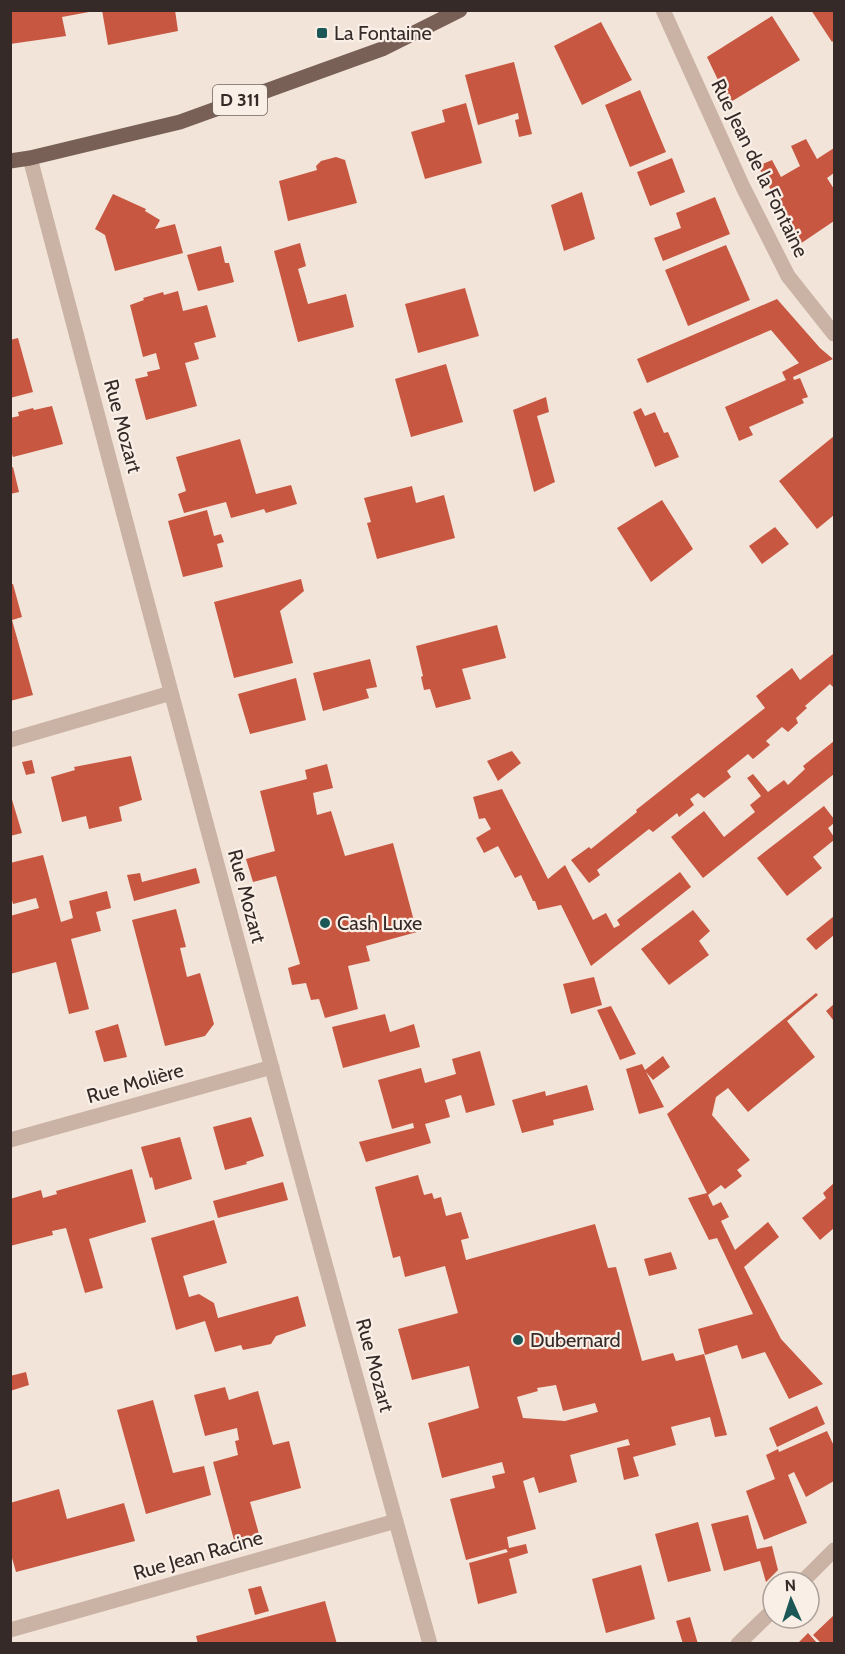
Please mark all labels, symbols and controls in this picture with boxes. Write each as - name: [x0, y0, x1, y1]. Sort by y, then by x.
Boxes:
- place label: La Fontaine: [334, 21, 432, 45]
- marker: La Fontaine: [315, 26, 329, 40]
- street label: Rue Jean de la Fontaine: [706, 75, 814, 261]
- road number: D 311: [213, 85, 267, 115]
- street label: Rue Mozart: [99, 377, 147, 476]
- street label: Rue Mozart: [223, 847, 271, 946]
- place label: Cash Luxe: [337, 911, 422, 935]
- marker: Cash Luxe: [318, 916, 332, 930]
- street label: Rue Molière: [84, 1058, 186, 1108]
- street label: Rue Mozart: [351, 1316, 399, 1415]
- place label: Dubernard: [530, 1328, 621, 1352]
- marker: Dubernard: [511, 1333, 525, 1347]
- street label: Rue Jean Racine: [130, 1525, 266, 1585]
- north arrow: [761, 1570, 821, 1630]
- text: N: [784, 1576, 796, 1595]

